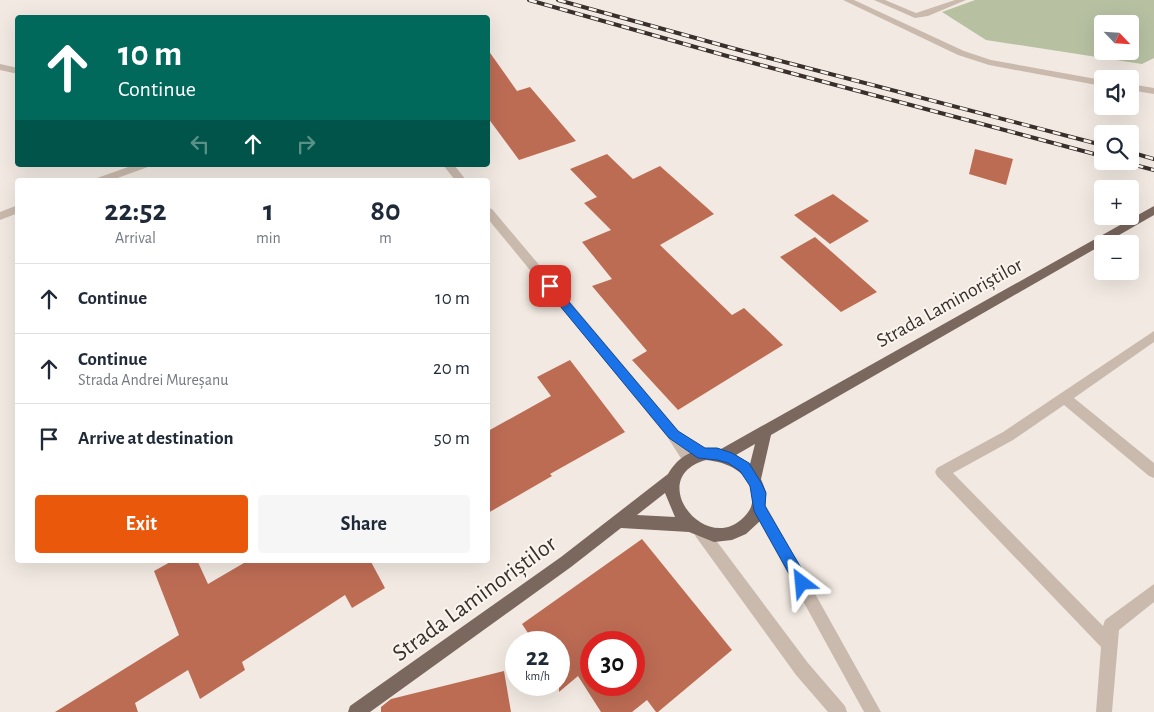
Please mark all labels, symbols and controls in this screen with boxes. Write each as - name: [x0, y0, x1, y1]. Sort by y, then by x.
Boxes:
- north arrow: [1094, 15, 1139, 60]
- map controls: [1094, 15, 1139, 280]
- icon: ahead: [35, 35, 100, 100]
- text: 10 m: [118, 37, 182, 72]
- button: sound: [1094, 70, 1139, 115]
- text: Continue: [118, 78, 196, 100]
- button: search: [1094, 125, 1139, 170]
- icon: left: [186, 130, 214, 158]
- icon: ahead: [239, 130, 267, 158]
- icon: right: [292, 130, 320, 158]
- button: +: [1094, 180, 1139, 225]
- text: 22:52: [104, 196, 167, 226]
- text: 1: [263, 196, 274, 226]
- text: 80: [370, 196, 401, 226]
- text: Arrival: [115, 230, 156, 246]
- text: min: [256, 230, 281, 246]
- text: m: [379, 230, 392, 246]
- button: −: [1094, 235, 1139, 280]
- street label: Strada Laminoriștilor: [873, 254, 1027, 352]
- pin: [529, 265, 571, 307]
- icon: arrive: [536, 272, 564, 300]
- icon: ahead: [35, 285, 63, 313]
- text: Continue: [78, 289, 147, 308]
- text: 10 m: [435, 289, 470, 308]
- text: Continue: [78, 350, 147, 369]
- icon: ahead: [35, 355, 63, 383]
- text: 20 m: [433, 359, 470, 378]
- text: Strada Andrei Mureșanu: [78, 372, 228, 388]
- icon: arrive: [35, 425, 63, 453]
- text: Arrive at destination: [78, 429, 234, 448]
- text: 50 m: [434, 429, 470, 448]
- button: Exit: [35, 495, 248, 553]
- button: Share: [258, 495, 470, 553]
- street label: Strada Laminoriștilor: [388, 531, 562, 667]
- position arrow: [775, 556, 827, 608]
- speed limit sign: 30: [580, 631, 645, 696]
- text: 22: [526, 645, 549, 670]
- text: km/h: [525, 670, 550, 682]

